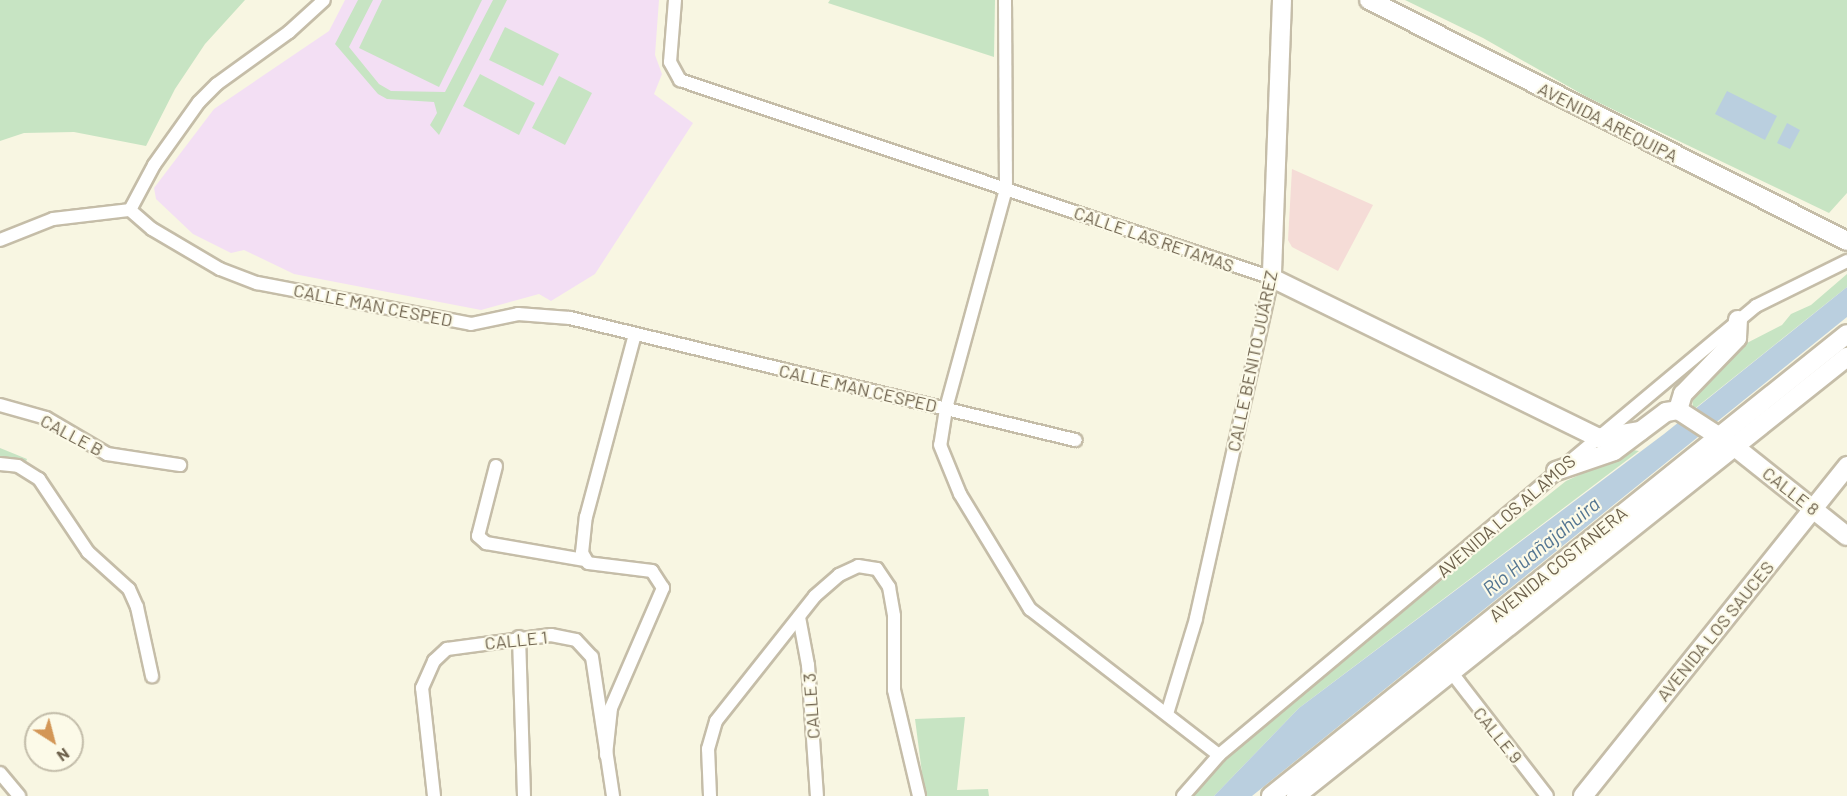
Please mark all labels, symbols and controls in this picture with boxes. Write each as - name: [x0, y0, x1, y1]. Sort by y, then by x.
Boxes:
- street label: AVENIDA AREQUIPA: [1534, 77, 1682, 167]
- street label: CALLE LAS RETAMAS: [1071, 201, 1237, 277]
- street label: CALLE BENITO JUÁREZ: [1222, 268, 1282, 454]
- street label: CALLE MAN CESPED: [292, 279, 454, 331]
- street label: CALLE MAN CESPED: [777, 359, 939, 417]
- street label: CALLE B: [37, 409, 107, 461]
- street label: AVENIDA LOS ALAMOS: [1432, 450, 1580, 582]
- street label: CALLE 8: [1758, 462, 1824, 520]
- water label: Río Huañajahuira: [1478, 491, 1604, 601]
- street label: AVENIDA COSTANERA: [1485, 502, 1631, 626]
- street label: AVENIDA LOS SAUCES: [1652, 557, 1778, 705]
- street label: CALLE 1: [484, 626, 548, 654]
- street label: CALLE 3: [798, 672, 824, 740]
- street label: CALLE 9: [1469, 702, 1527, 768]
- north arrow: [24, 712, 84, 772]
- text: N: [54, 745, 74, 766]

